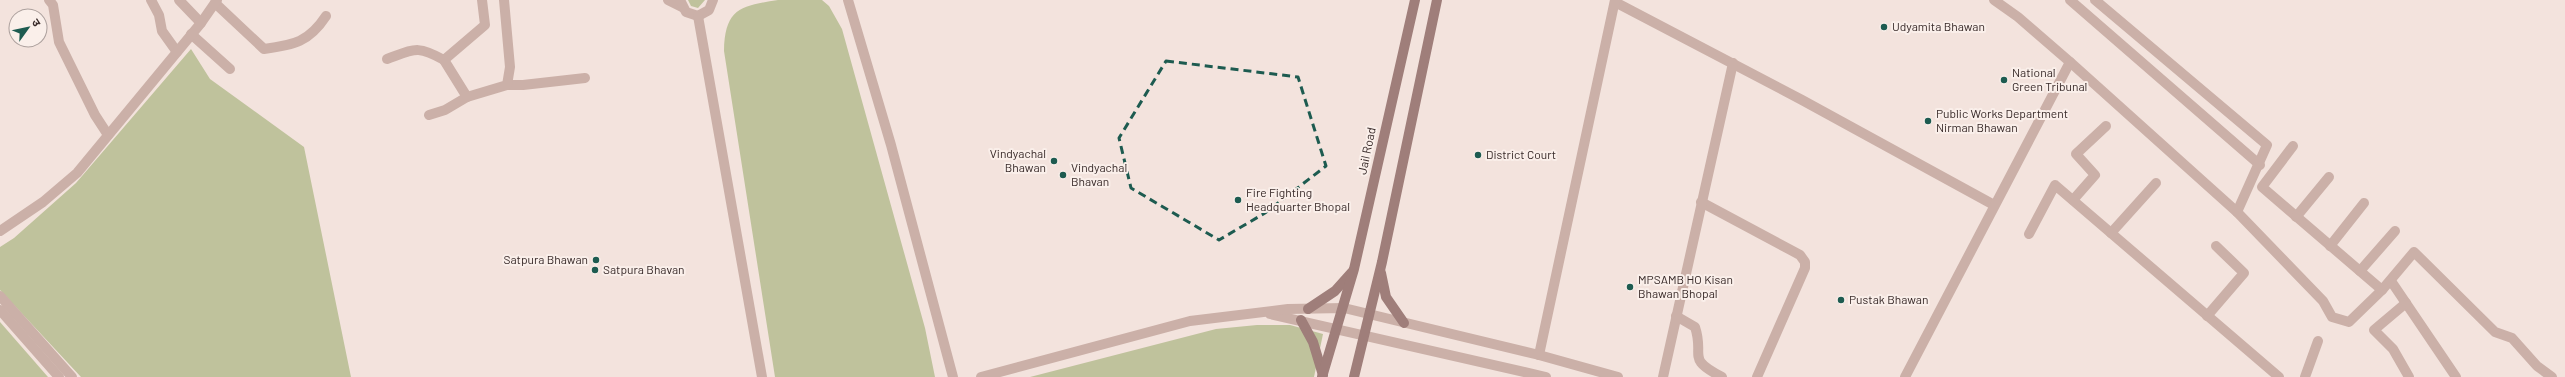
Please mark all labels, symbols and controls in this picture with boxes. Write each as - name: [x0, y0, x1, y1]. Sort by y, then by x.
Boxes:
- north arrow: [8, 8, 48, 48]
- text: उ: [30, 16, 44, 29]
- place label: Udyamita Bhawan: [1892, 19, 1985, 33]
- marker: Udyamita Bhawan: [1879, 22, 1889, 32]
- place label: National Green Tribunal: [2012, 65, 2087, 93]
- marker: National Green Tribunal: [1999, 75, 2009, 85]
- place label: Public Works Department Nirman Bhawan: [1936, 106, 2068, 134]
- marker: Public Works Department Nirman Bhawan: [1923, 116, 1933, 126]
- street label: Jail Road: [1354, 126, 1378, 176]
- place label: Vindyachal Bhawan: [990, 146, 1046, 174]
- place label: District Court: [1486, 147, 1556, 161]
- marker: District Court: [1473, 150, 1483, 160]
- marker: Vindyachal Bhawan: [1049, 156, 1059, 166]
- place label: Vindyachal Bhavan: [1071, 160, 1127, 188]
- marker: Vindyachal Bhavan: [1058, 170, 1068, 180]
- place label: Fire Fighting Headquarter Bhopal: [1246, 185, 1350, 213]
- marker: Fire Fighting Headquarter Bhopal: [1233, 195, 1243, 205]
- place label: Satpura Bhawan: [503, 252, 588, 266]
- marker: Satpura Bhawan: [591, 255, 601, 265]
- place label: Satpura Bhavan: [603, 262, 685, 276]
- marker: Satpura Bhavan: [590, 265, 600, 275]
- place label: MPSAMB HO Kisan Bhawan Bhopal: [1638, 272, 1733, 300]
- marker: MPSAMB HO Kisan Bhawan Bhopal: [1625, 282, 1635, 292]
- place label: Pustak Bhawan: [1849, 292, 1928, 306]
- marker: Pustak Bhawan: [1836, 295, 1846, 305]

